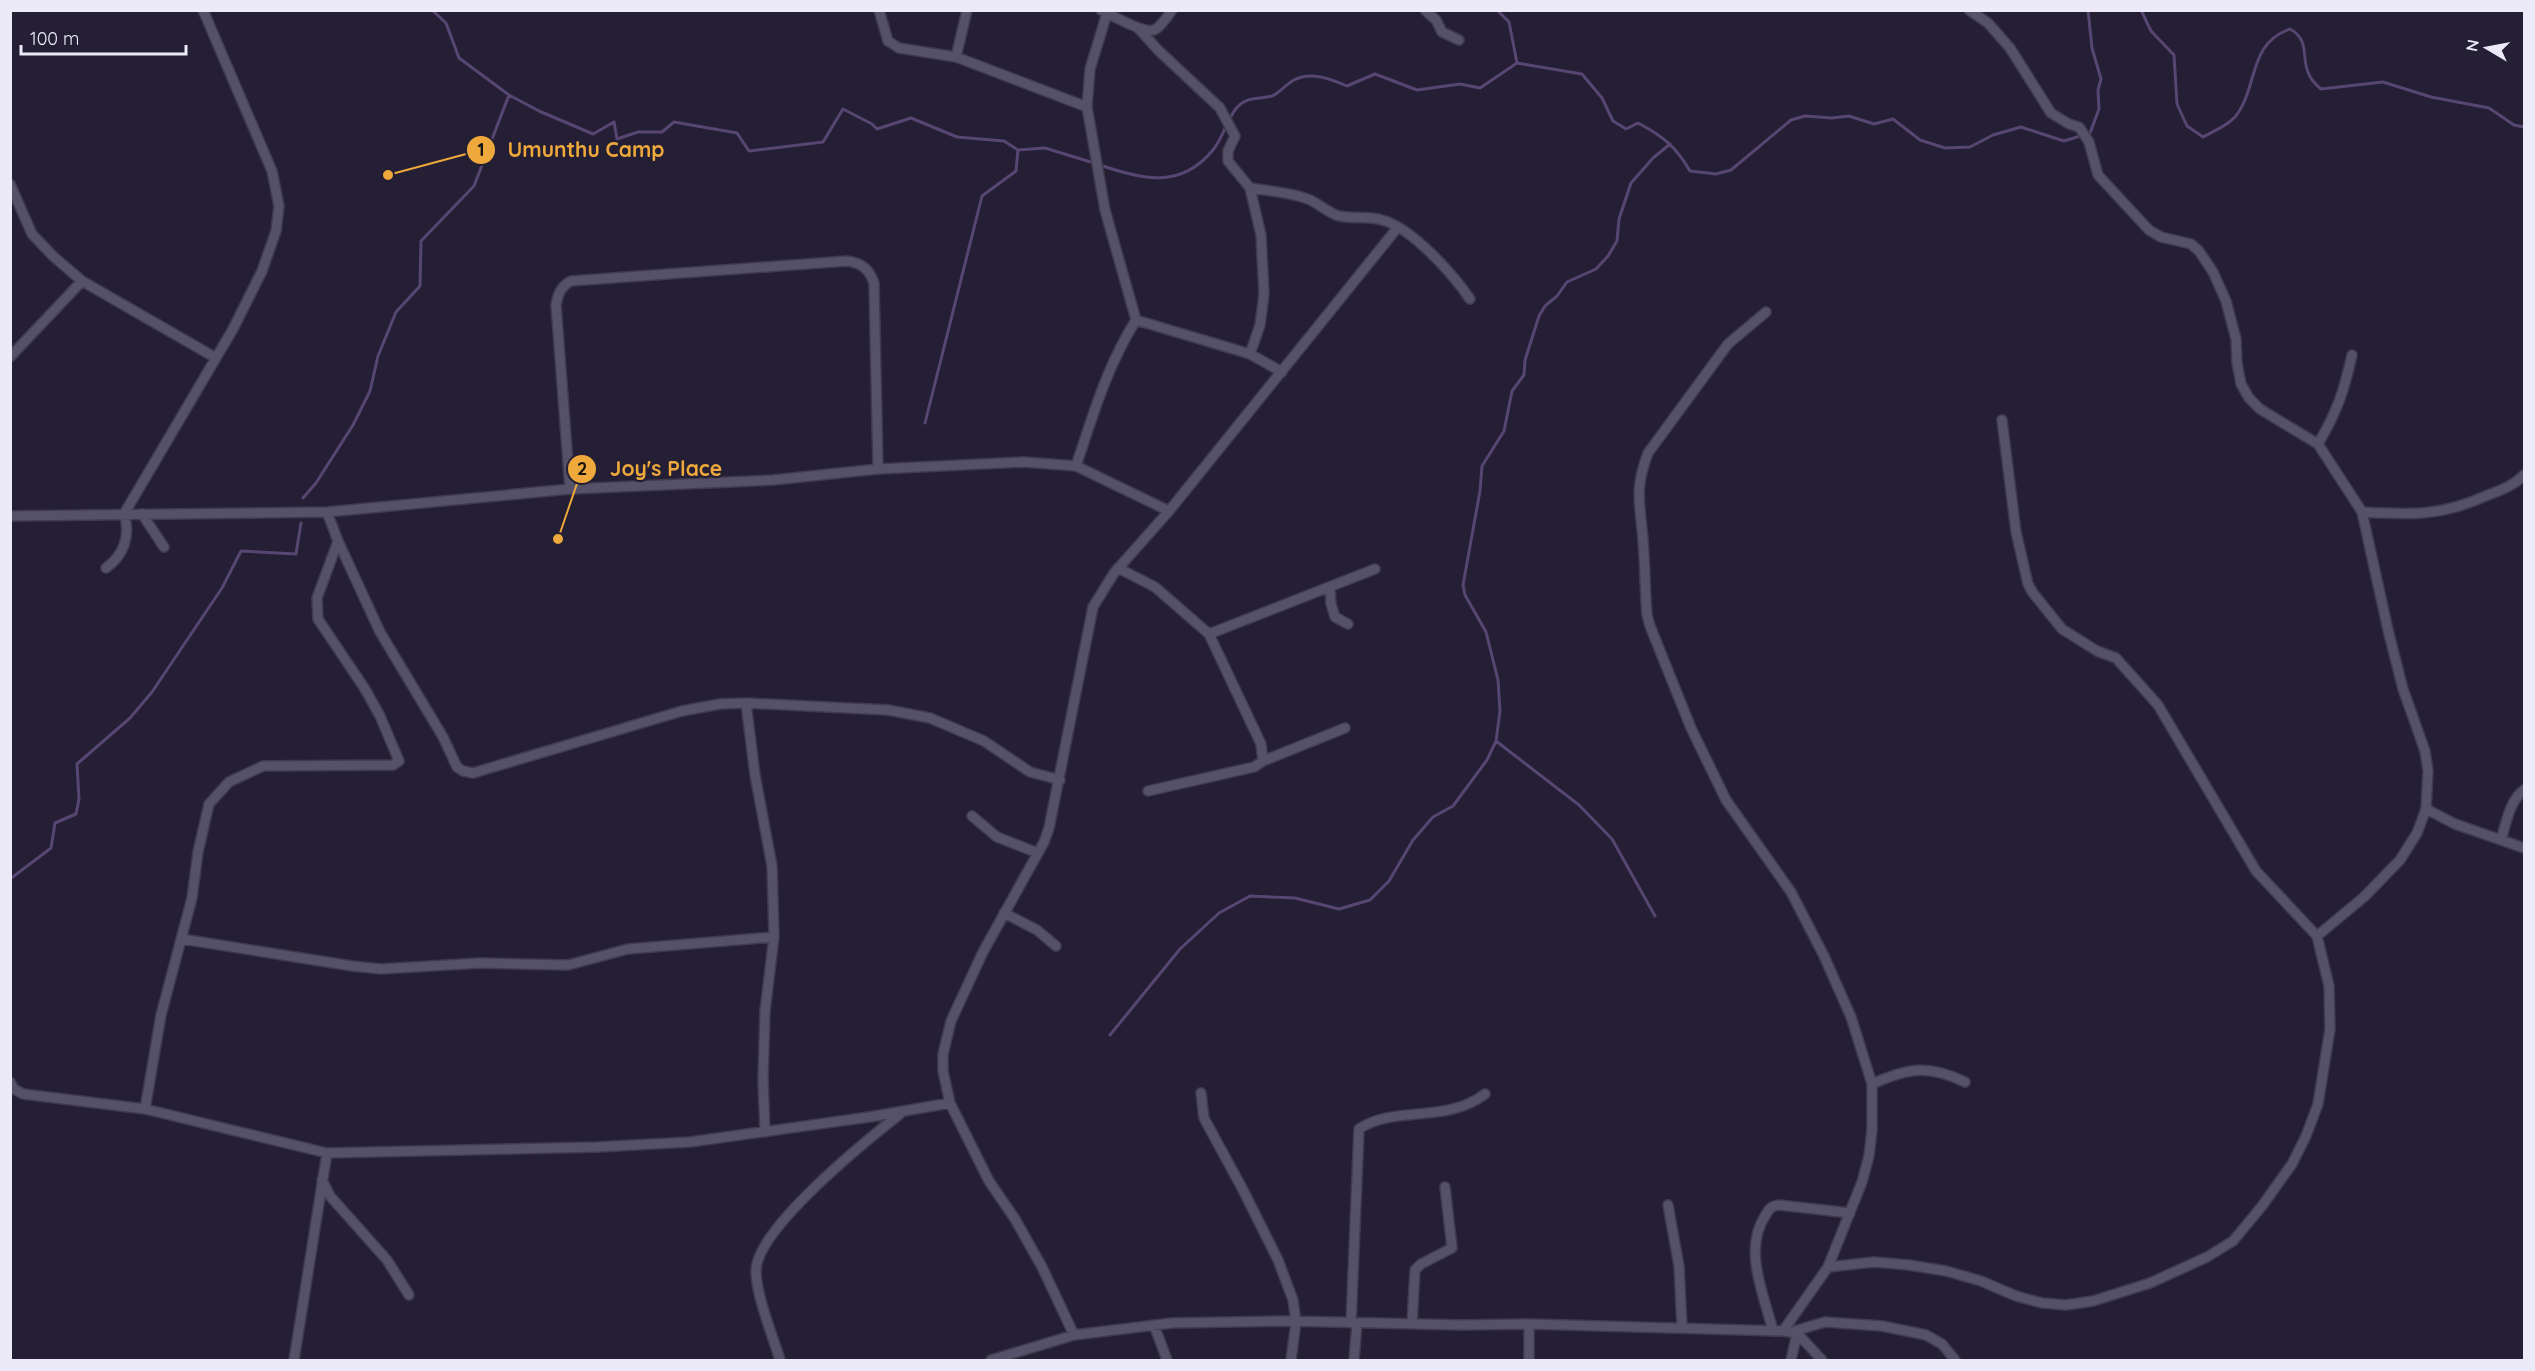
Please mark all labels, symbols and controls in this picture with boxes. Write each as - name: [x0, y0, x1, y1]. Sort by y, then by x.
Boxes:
- scale bar: [21, 18, 186, 56]
- north arrow: [2457, 18, 2517, 78]
- text: 100 m: [30, 27, 79, 50]
- text: N: [2461, 38, 2483, 53]
- callout: Umunthu Camp: [466, 130, 677, 169]
- text: Umunthu Camp: [507, 136, 665, 162]
- text: 1: [477, 138, 485, 161]
- callout: Joy's Place: [567, 450, 734, 489]
- text: Joy's Place: [610, 455, 722, 481]
- text: 2: [577, 457, 587, 480]

